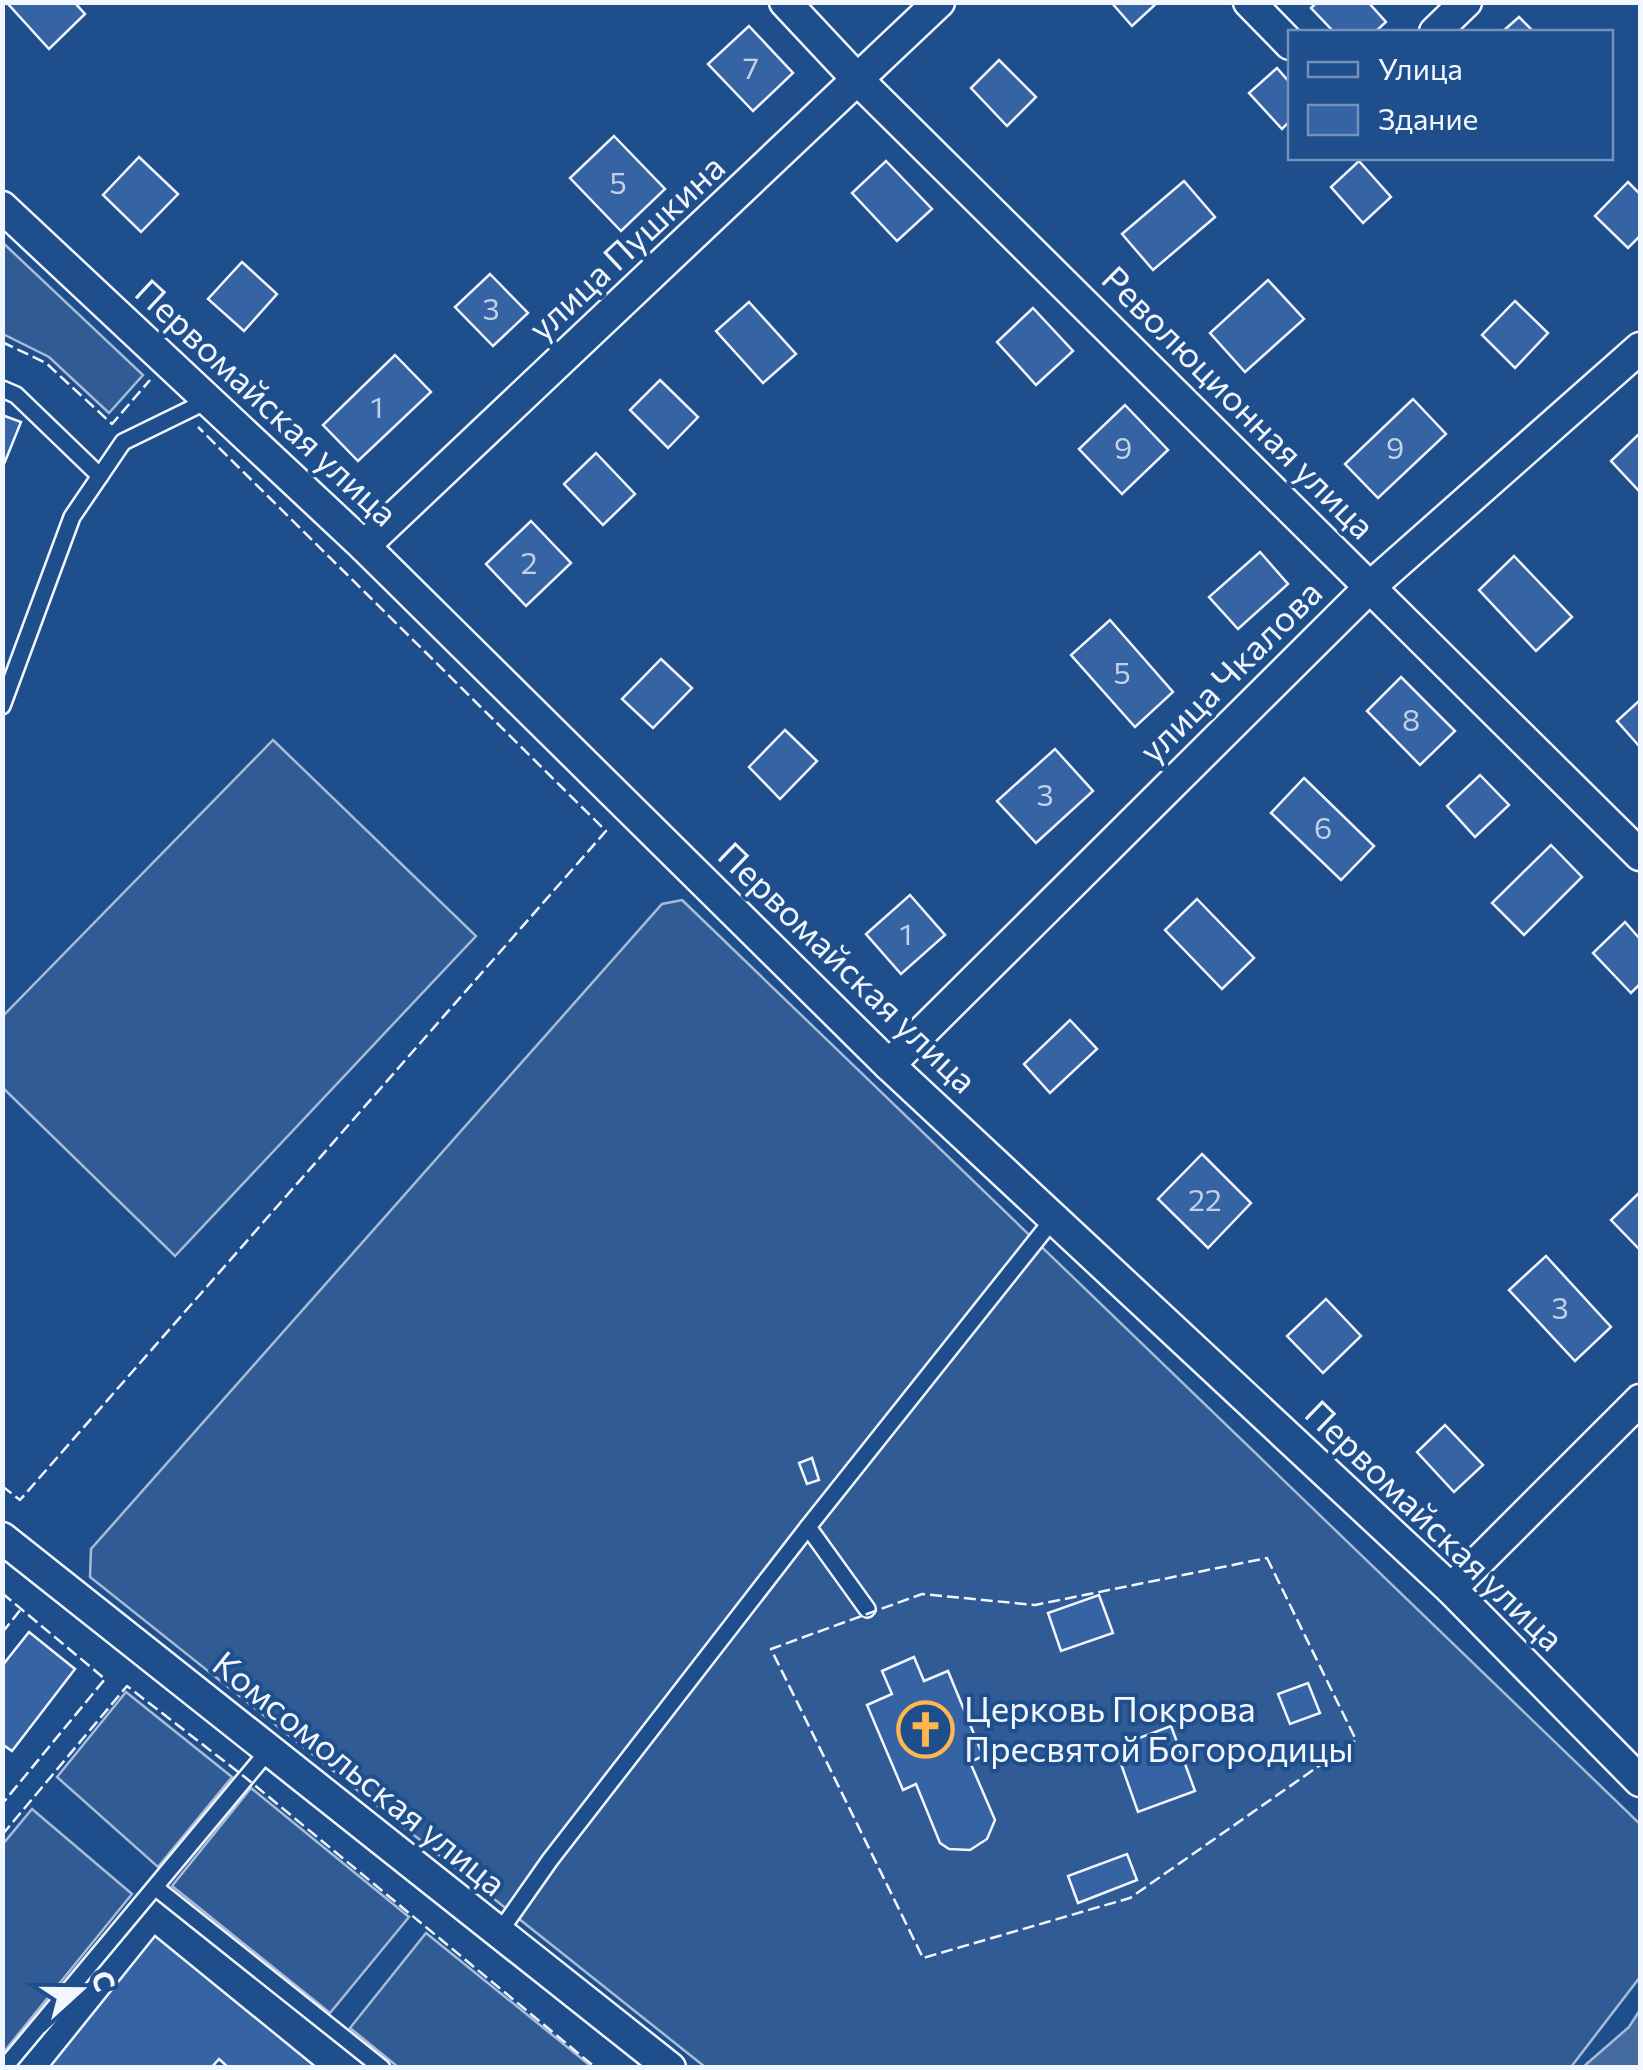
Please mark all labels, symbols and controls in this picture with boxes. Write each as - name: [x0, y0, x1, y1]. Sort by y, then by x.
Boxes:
- legend: [1288, 30, 1613, 160]
- house number: 7: [743, 48, 759, 85]
- text: Улица: [1378, 49, 1463, 86]
- text: Здание: [1378, 99, 1478, 136]
- street label: улица Пушкина: [518, 144, 732, 348]
- house number: 5: [609, 163, 627, 200]
- street label: Революционная улица: [1094, 256, 1385, 547]
- street label: Первомайская улица: [128, 269, 408, 534]
- house number: 3: [482, 289, 500, 326]
- house number: 1: [371, 387, 383, 424]
- house number: 9: [1114, 428, 1132, 465]
- house number: 9: [1386, 428, 1404, 465]
- house number: 2: [521, 543, 537, 580]
- street label: улица Чкалова: [1129, 570, 1330, 771]
- house number: 5: [1113, 653, 1131, 690]
- house number: 8: [1402, 700, 1420, 737]
- house number: 3: [1036, 775, 1054, 812]
- house number: 6: [1314, 808, 1332, 845]
- street label: Первомайская улица: [711, 832, 987, 1101]
- house number: 1: [900, 914, 912, 951]
- house number: 22: [1188, 1180, 1222, 1217]
- house number: 3: [1551, 1288, 1569, 1325]
- street label: Первомайская улица: [1298, 1390, 1574, 1659]
- street label: Комсомольская улица: [205, 1641, 516, 1904]
- place label: Церковь Покрова Пресвятой Богородицы: [964, 1686, 1354, 1769]
- church icon: Церковь Покрова Пресвятой Богородицы: [895, 1700, 955, 1760]
- north arrow: [30, 1940, 130, 2040]
- text: С: [85, 1966, 124, 1996]

